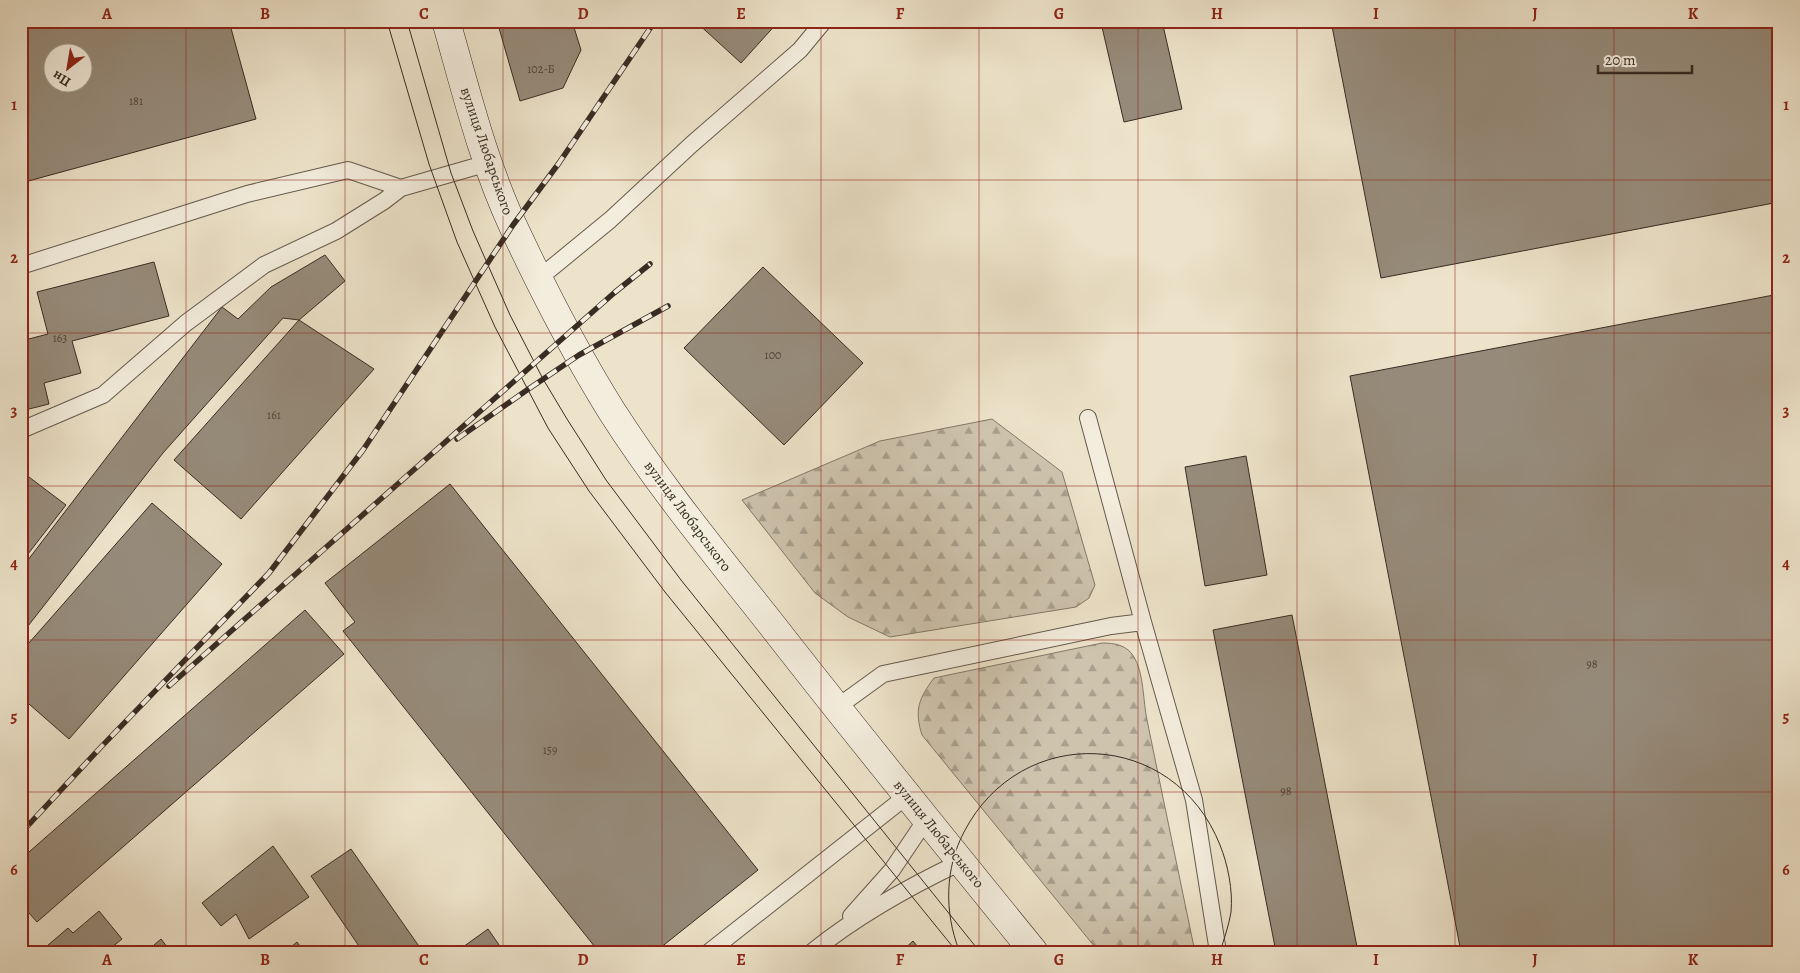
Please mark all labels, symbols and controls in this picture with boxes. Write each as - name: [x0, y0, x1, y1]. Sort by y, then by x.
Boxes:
- text: A: [101, 3, 113, 25]
- text: B: [260, 3, 270, 25]
- text: C: [419, 3, 429, 25]
- text: D: [577, 3, 589, 25]
- text: E: [736, 3, 746, 25]
- text: F: [896, 3, 905, 25]
- text: G: [1054, 3, 1064, 25]
- text: H: [1211, 3, 1223, 25]
- text: I: [1373, 3, 1379, 25]
- text: J: [1532, 3, 1538, 25]
- text: K: [1688, 3, 1699, 25]
- north arrow: [42, 42, 92, 92]
- scale bar: [1598, 42, 1691, 74]
- text: 20 m: [1605, 50, 1636, 70]
- house number: 102-Б: [527, 61, 555, 77]
- text: Пн: [49, 66, 74, 92]
- street label: вулиця Любарського: [456, 84, 518, 218]
- house number: 181: [129, 93, 143, 109]
- text: 1: [11, 94, 17, 116]
- text: 1: [1783, 94, 1789, 116]
- text: 2: [10, 247, 18, 269]
- text: 2: [1782, 247, 1790, 269]
- house number: 163: [53, 330, 67, 346]
- house number: 100: [765, 347, 781, 363]
- text: 3: [11, 400, 18, 422]
- text: 3: [1783, 400, 1790, 422]
- house number: 161: [267, 407, 281, 423]
- street label: вулиця Любарського: [640, 456, 736, 576]
- text: 4: [10, 553, 18, 575]
- text: 4: [1782, 553, 1790, 575]
- house number: 98: [1586, 656, 1598, 672]
- text: 5: [11, 706, 18, 728]
- text: 5: [1783, 706, 1790, 728]
- house number: 159: [543, 742, 557, 758]
- street label: вулиця Любарського: [889, 776, 989, 892]
- house number: 98: [1280, 783, 1292, 799]
- text: 6: [10, 859, 18, 881]
- text: 6: [1782, 859, 1790, 881]
- text: A: [101, 949, 113, 971]
- text: B: [260, 949, 270, 971]
- text: C: [419, 949, 429, 971]
- text: D: [577, 949, 589, 971]
- text: E: [736, 949, 746, 971]
- text: F: [896, 949, 905, 971]
- text: G: [1054, 949, 1064, 971]
- text: H: [1211, 949, 1223, 971]
- text: I: [1373, 949, 1379, 971]
- text: J: [1532, 949, 1538, 971]
- text: K: [1688, 949, 1699, 971]

